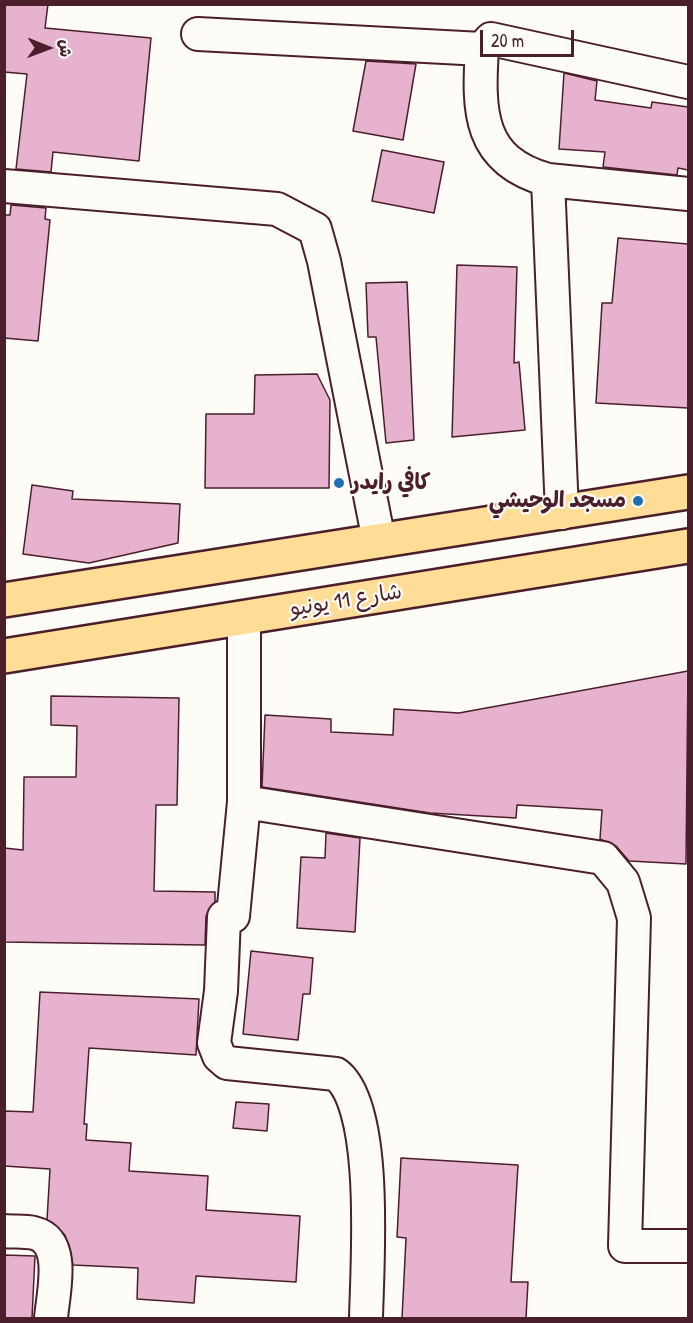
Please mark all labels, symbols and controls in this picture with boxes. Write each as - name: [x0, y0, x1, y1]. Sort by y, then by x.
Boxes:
- north arrow: [18, 18, 78, 78]
- scale bar: [483, 18, 578, 56]
- text: 20 m: [491, 28, 524, 53]
- text: ش: [55, 39, 77, 57]
- place label: كافي رايدر: [351, 470, 430, 496]
- marker: كافي رايدر: [332, 476, 346, 490]
- place label: مسجد الوحيشي: [489, 488, 626, 514]
- marker: مسجد الوحيشي: [631, 494, 645, 508]
- street label: شارع 11 يونيو: [288, 579, 404, 623]

